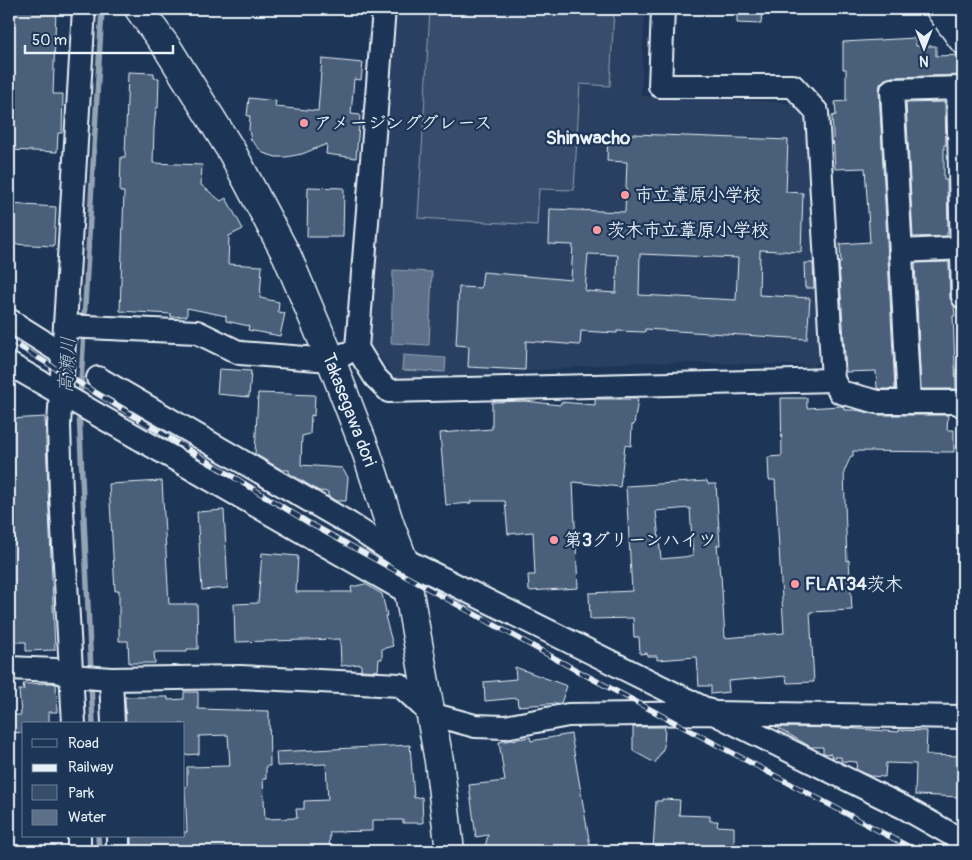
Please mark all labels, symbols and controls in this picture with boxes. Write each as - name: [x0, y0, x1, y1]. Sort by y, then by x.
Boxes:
- scale bar: [25, 22, 172, 54]
- north arrow: [900, 22, 950, 72]
- text: 50 m: [32, 31, 67, 50]
- text: N: [919, 52, 929, 69]
- place label: アメージンググレース: [314, 112, 492, 135]
- marker: アメージンググレース: [298, 117, 310, 129]
- district label: Shinwacho: [546, 126, 631, 150]
- place label: 市立葦原小学校: [635, 184, 761, 207]
- marker: 市立葦原小学校: [619, 189, 631, 201]
- place label: 茨木市立葦原小学校: [607, 219, 769, 242]
- marker: 茨木市立葦原小学校: [591, 224, 603, 236]
- water label: 高瀬川: [54, 336, 80, 394]
- street label: Takasegawa dori: [317, 350, 381, 470]
- place label: 第3グリーンハイツ: [564, 529, 716, 552]
- marker: 第3グリーンハイツ: [548, 534, 560, 546]
- place label: FLAT34茨木: [805, 573, 903, 596]
- marker: FLAT34茨木: [789, 578, 801, 590]
- legend: [22, 722, 185, 838]
- text: Road: [68, 734, 99, 753]
- text: Railway: [68, 758, 114, 777]
- text: Park: [68, 784, 95, 803]
- text: Water: [68, 808, 107, 827]

